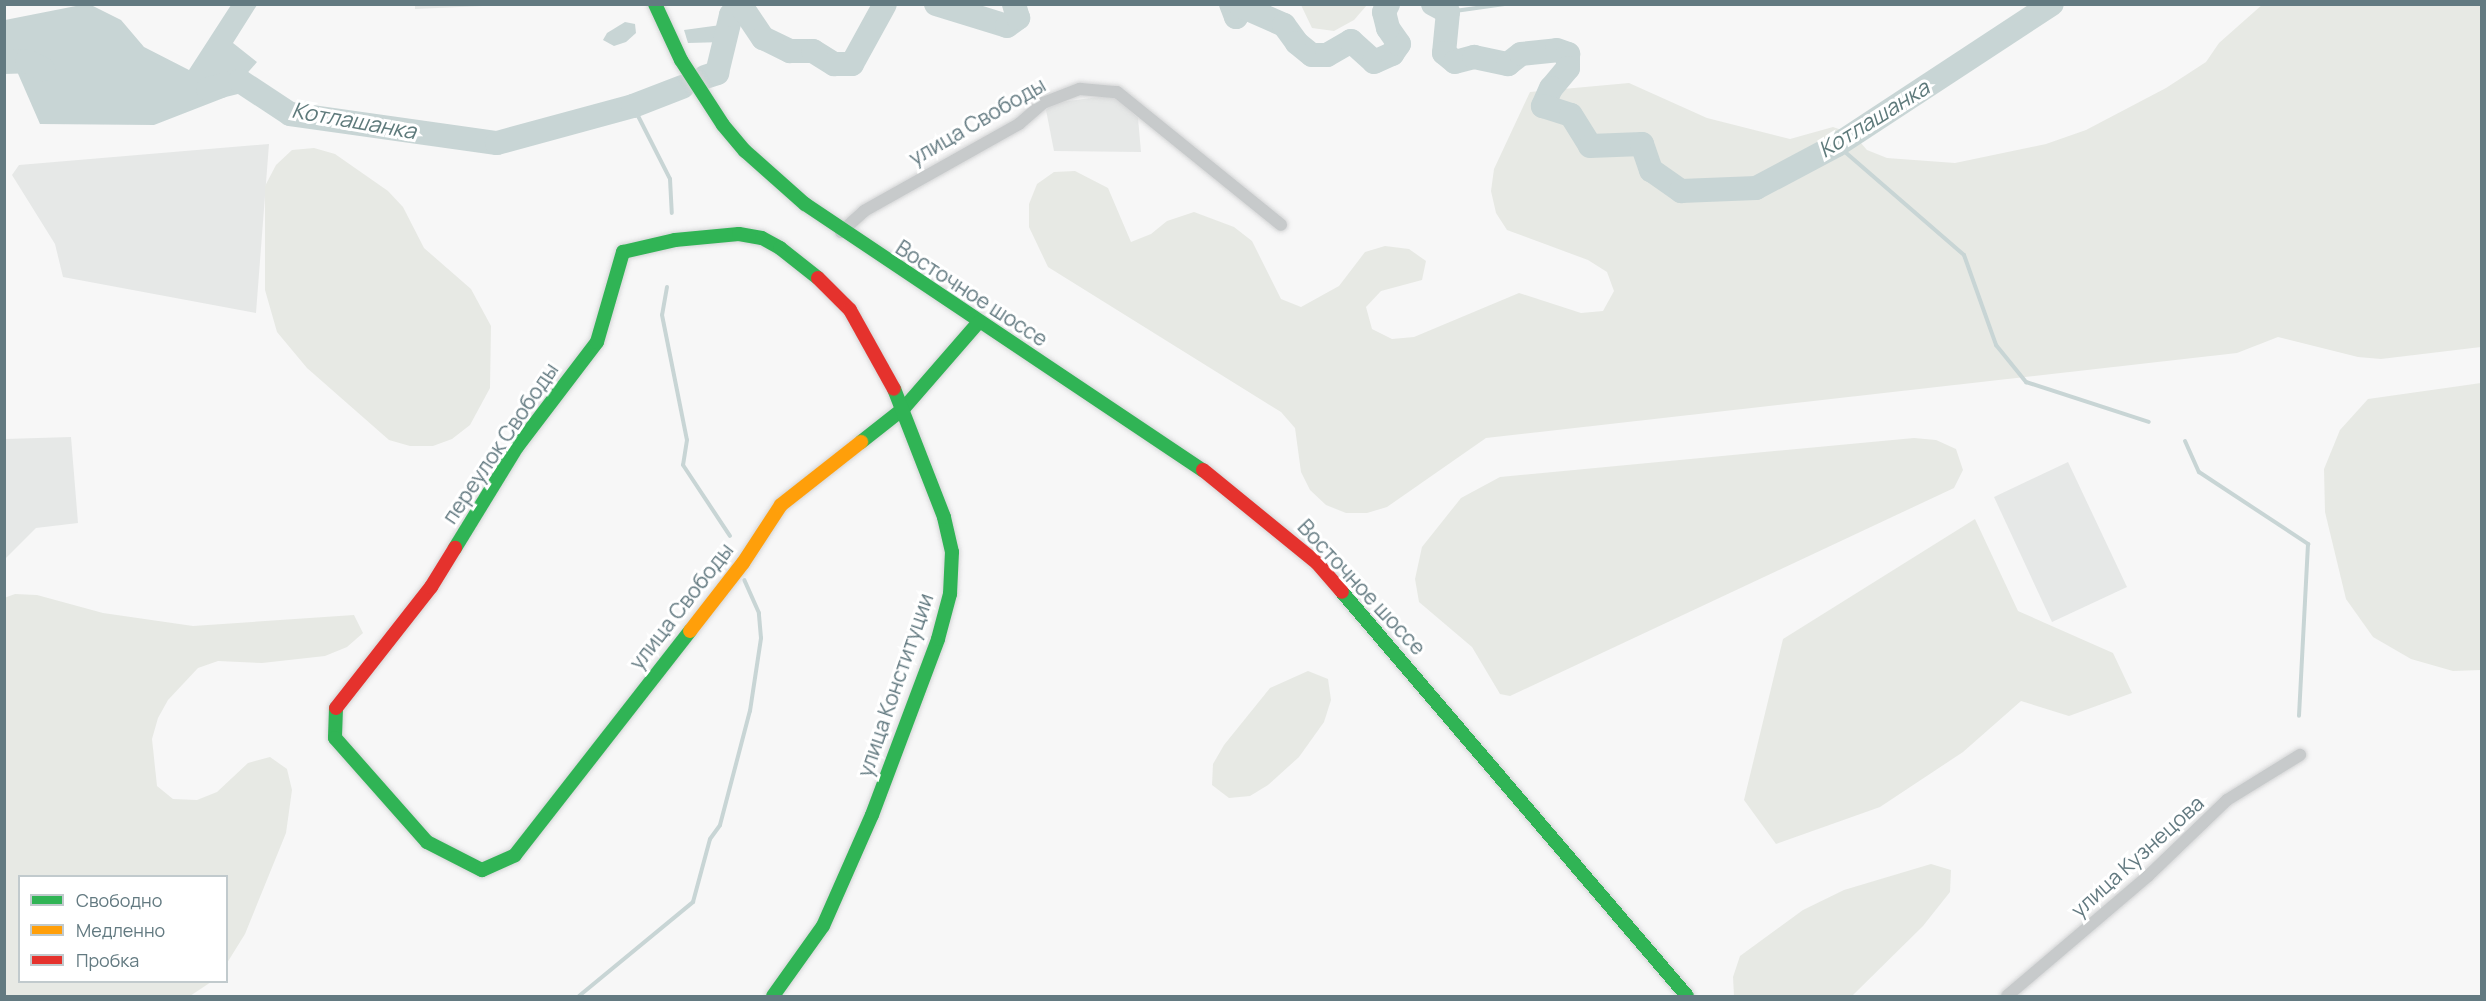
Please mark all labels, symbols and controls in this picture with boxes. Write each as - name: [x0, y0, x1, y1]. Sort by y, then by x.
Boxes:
- street label: улица Свободы: [904, 72, 1050, 170]
- water label: Котлашанка: [1814, 74, 1934, 164]
- water label: Котлашанка: [290, 97, 418, 145]
- street label: Восточное шоссе: [891, 235, 1053, 351]
- street label: переулок Свободы: [437, 358, 563, 528]
- street label: Восточное шоссе: [1293, 514, 1431, 660]
- street label: улица Свободы: [624, 538, 738, 674]
- street label: улица Конституции: [852, 590, 938, 780]
- street label: улица Кузнецова: [2065, 790, 2209, 922]
- legend: [18, 875, 228, 983]
- text: Свободно: [76, 888, 162, 912]
- text: Медленно: [76, 918, 165, 942]
- text: Пробка: [76, 948, 139, 972]

